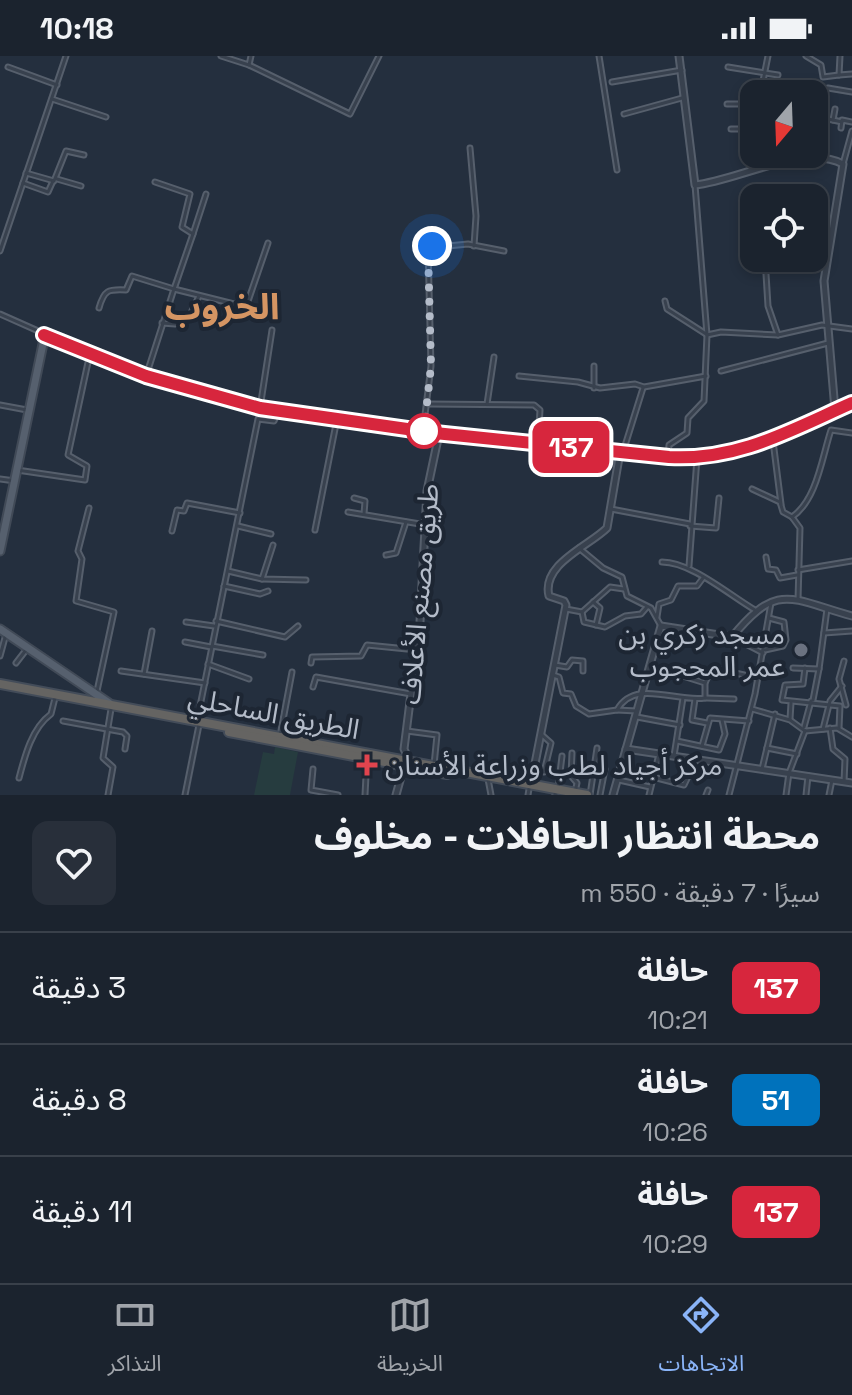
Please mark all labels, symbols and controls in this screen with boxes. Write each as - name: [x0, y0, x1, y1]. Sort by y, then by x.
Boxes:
- text: 10:18: [40, 9, 114, 48]
- north arrow: [740, 80, 828, 168]
- map controls: [740, 80, 828, 272]
- button: locate: [740, 184, 828, 272]
- your location: [412, 226, 452, 266]
- district label: الخروب: [164, 284, 280, 330]
- unlabelled marker: [407, 414, 441, 448]
- line badge: 137: [525, 421, 617, 473]
- text: 137: [548, 429, 594, 465]
- street label: طريق مصنع الأعلاف: [391, 482, 450, 706]
- place label: مسجد زكري بن عمر المحجوب: [618, 616, 785, 684]
- marker: مسجد زكري بن عمر المحجوب: [792, 641, 810, 659]
- street label: الطريق الساحلي: [185, 679, 363, 751]
- place label: مركز أجياد لطب وزراعة الأسنان: [385, 747, 722, 783]
- marker: مركز أجياد لطب وزراعة الأسنان: [356, 754, 378, 776]
- text: محطة انتظار الحافلات - مخلوف: [314, 812, 820, 860]
- button: heart: [32, 821, 116, 905]
- text: سيرًا · 7 دقيقة · 550 m: [580, 876, 820, 910]
- text: حافلة: [637, 951, 708, 990]
- text: 3 دقيقة: [32, 968, 126, 1007]
- text: 137: [753, 970, 799, 1006]
- text: 10:21: [647, 1003, 708, 1037]
- text: حافلة: [637, 1063, 708, 1102]
- text: 8 دقيقة: [32, 1080, 127, 1119]
- text: 51: [762, 1082, 790, 1118]
- text: 10:26: [642, 1115, 708, 1149]
- text: حافلة: [637, 1175, 708, 1214]
- text: 11 دقيقة: [32, 1192, 133, 1231]
- text: 137: [753, 1194, 799, 1230]
- text: 10:29: [642, 1227, 708, 1261]
- tab: التذاكر: [108, 1293, 162, 1387]
- tab: الخريطة: [377, 1293, 443, 1387]
- tab: الاتجاهات: [658, 1293, 744, 1387]

